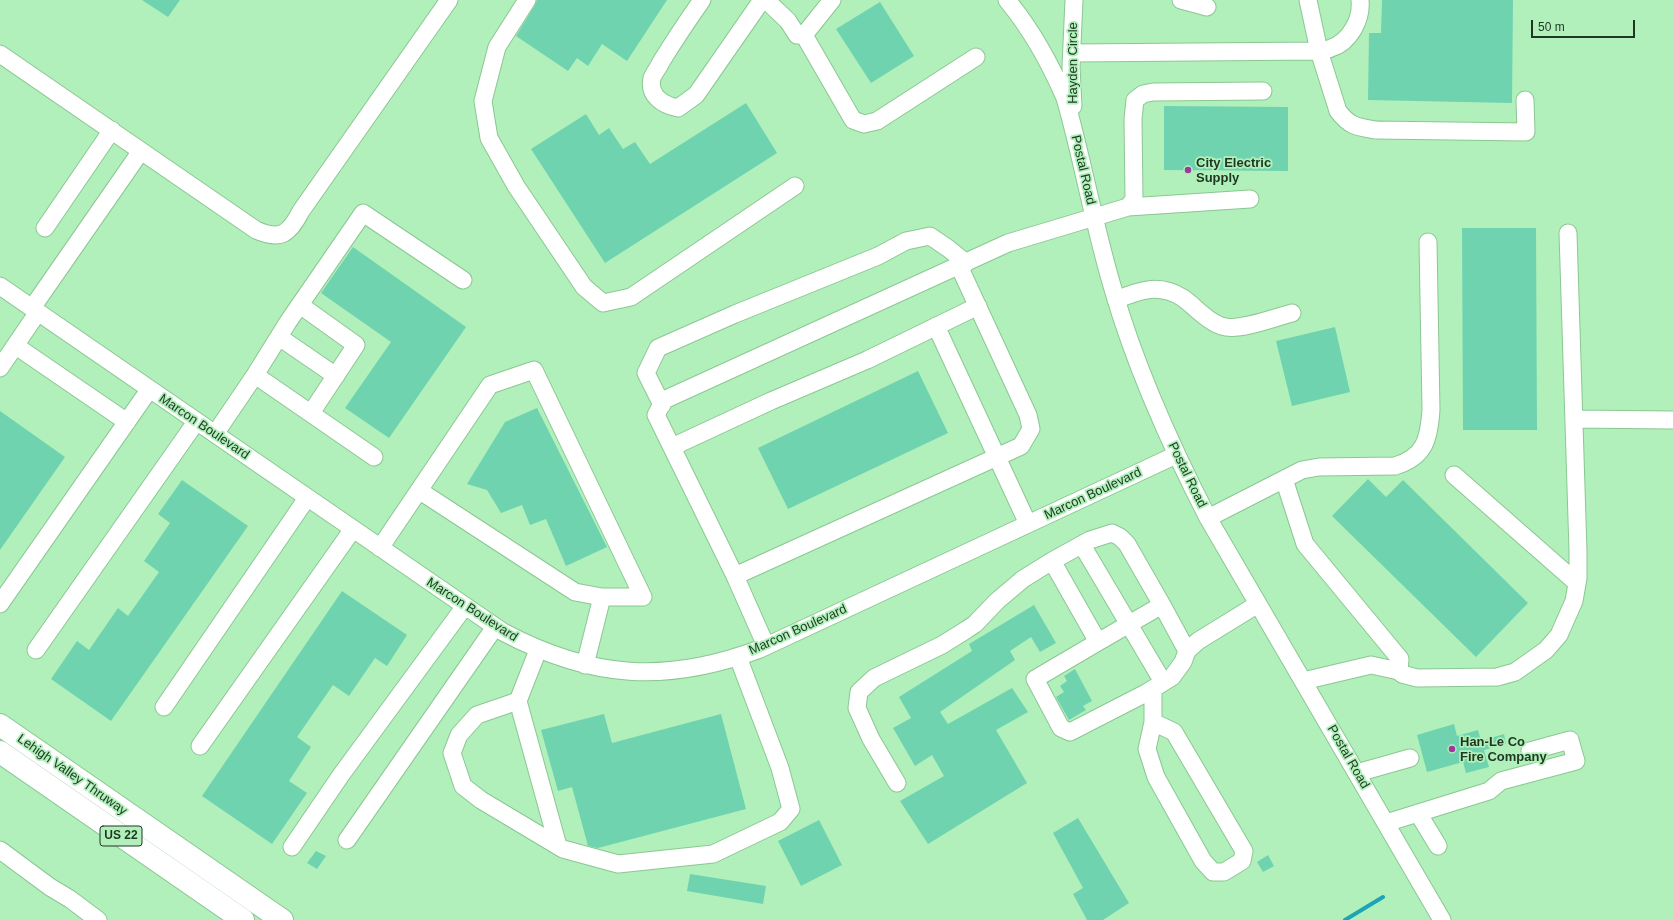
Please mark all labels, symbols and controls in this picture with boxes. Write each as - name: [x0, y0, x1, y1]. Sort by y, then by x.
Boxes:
- scale bar: [1533, 12, 1637, 38]
- text: 50 m: [1538, 20, 1565, 34]
- street label: Hayden Circle: [1065, 22, 1081, 104]
- street label: Postal Road: [1067, 134, 1099, 206]
- place label: City Electric Supply: [1196, 155, 1271, 186]
- marker: City Electric Supply: [1183, 165, 1193, 175]
- street label: Marcon Boulevard: [156, 391, 252, 463]
- street label: Postal Road: [1164, 440, 1210, 510]
- street label: Marcon Boulevard: [1042, 465, 1144, 523]
- street label: Marcon Boulevard: [424, 575, 520, 645]
- street label: Marcon Boulevard: [747, 601, 849, 659]
- street label: Postal Road: [1324, 722, 1372, 792]
- street label: Lehigh Valley Thruway: [14, 731, 130, 819]
- place label: Han-Le Co Fire Company: [1460, 734, 1547, 765]
- marker: Han-Le Co Fire Company: [1447, 744, 1457, 754]
- road number: US 22: [100, 826, 142, 846]

